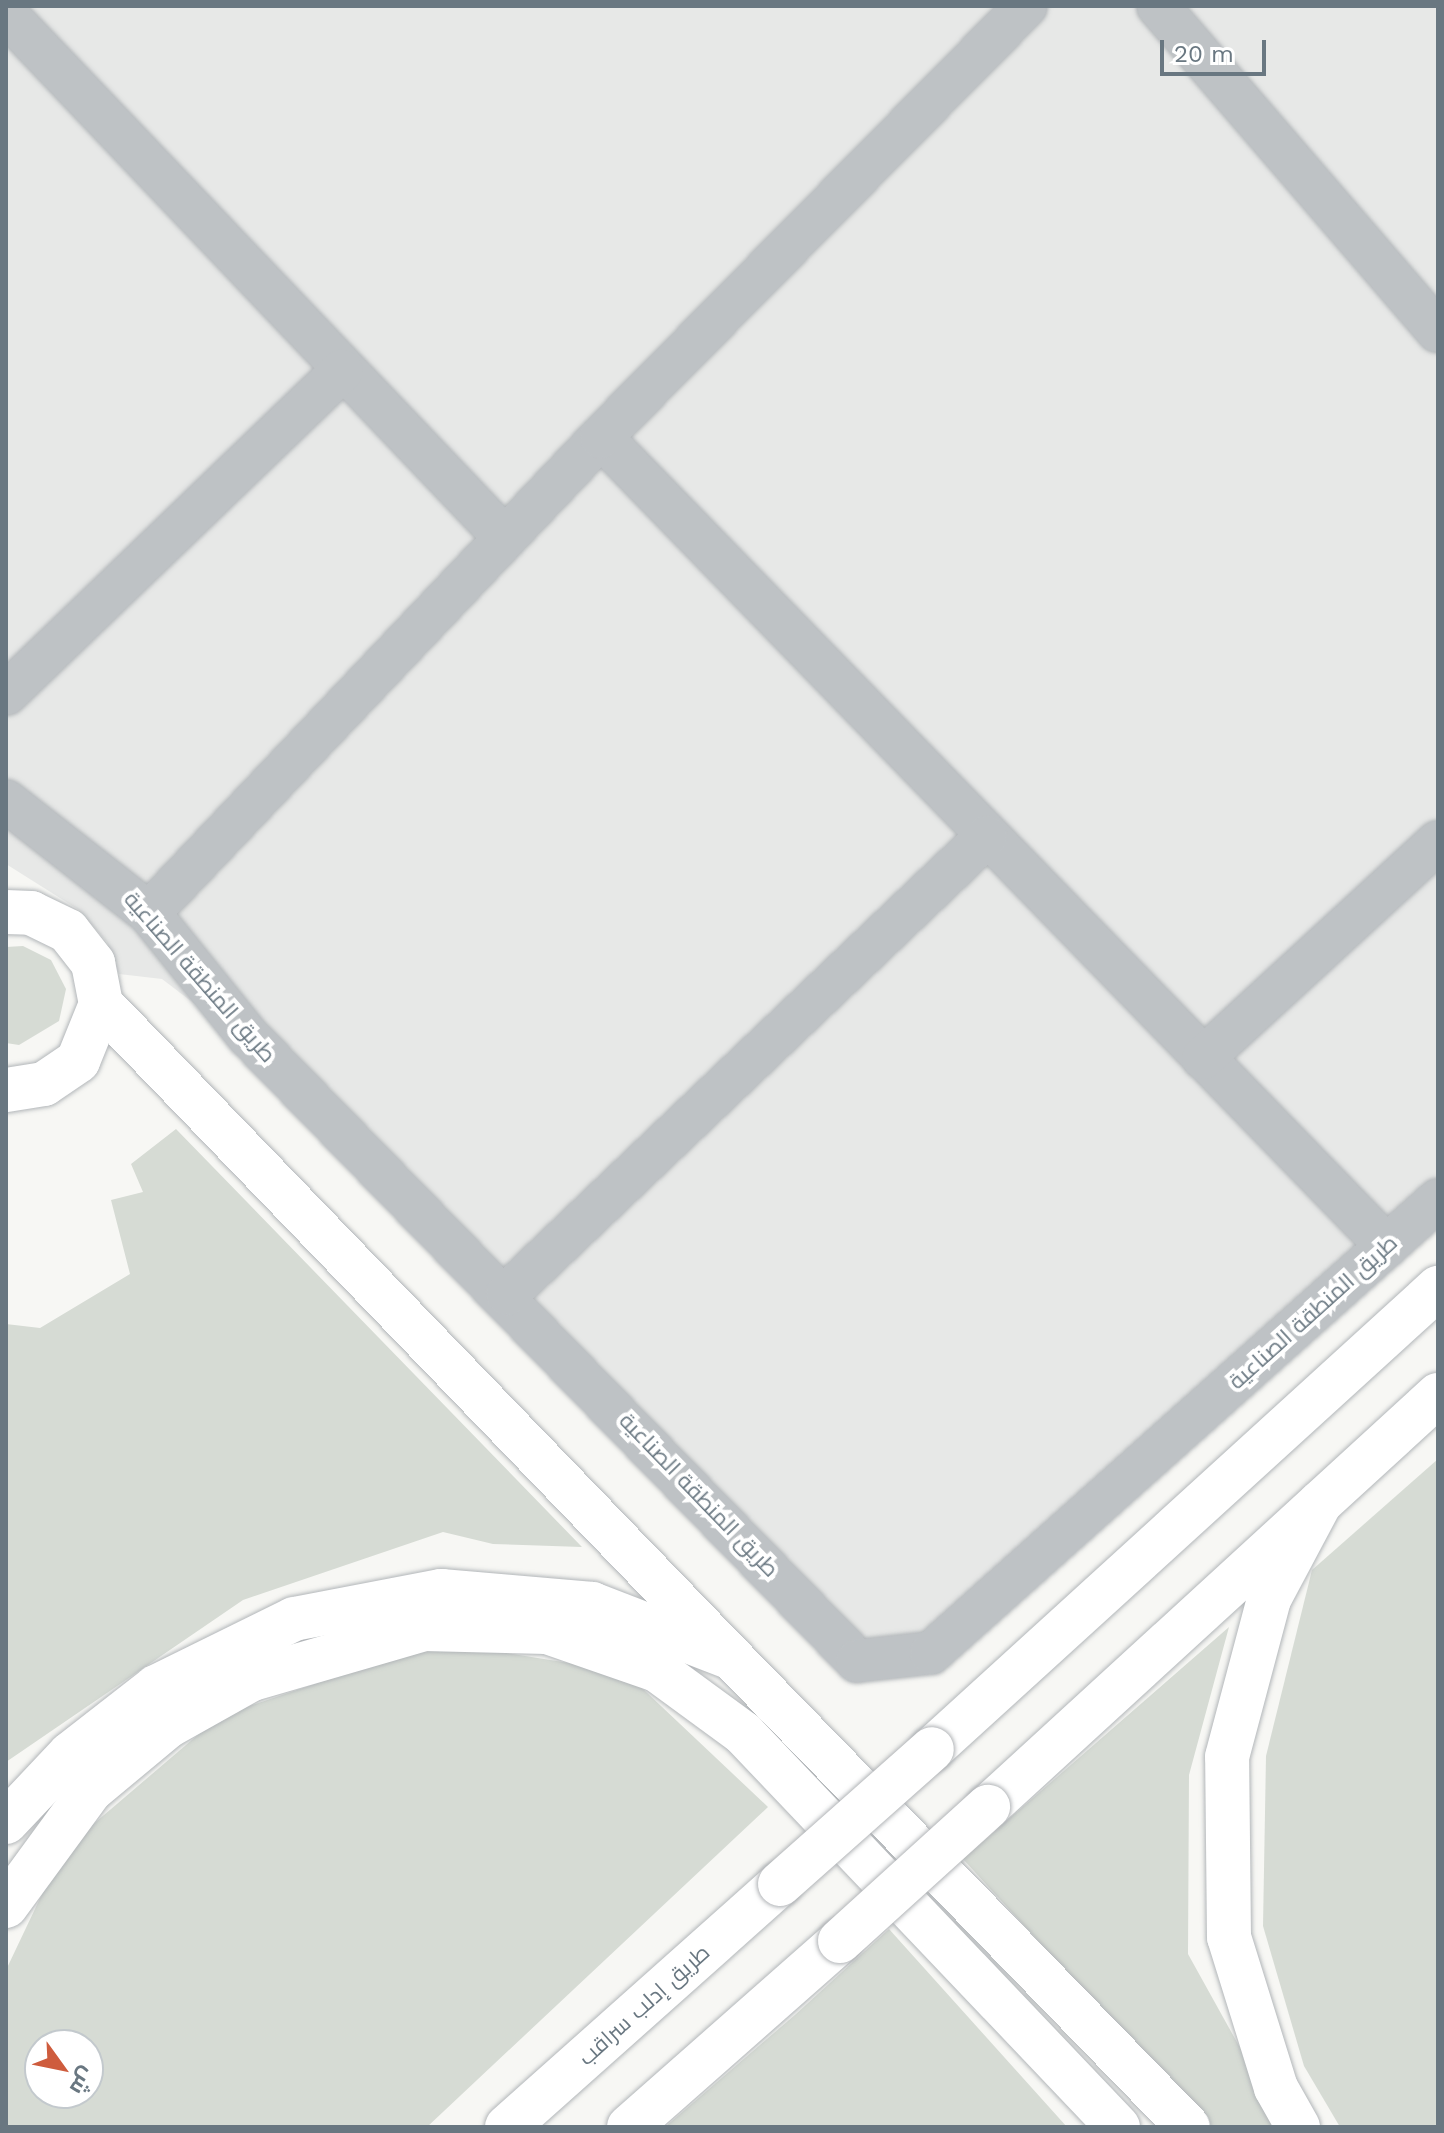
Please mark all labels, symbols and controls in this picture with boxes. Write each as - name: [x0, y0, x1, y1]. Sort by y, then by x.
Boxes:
- scale bar: [1164, 24, 1270, 74]
- text: 20 m: [1174, 40, 1234, 68]
- street label: طريق المنطقة الصناعية: [119, 886, 281, 1068]
- street label: طريق المنطقة الصناعية: [1223, 1229, 1403, 1395]
- street label: طريق المنطقة الصناعية: [614, 1408, 784, 1582]
- street label: طريق إدلب سراقب: [573, 1939, 715, 2071]
- north arrow: [24, 2029, 104, 2109]
- text: ش: [65, 2063, 101, 2100]

